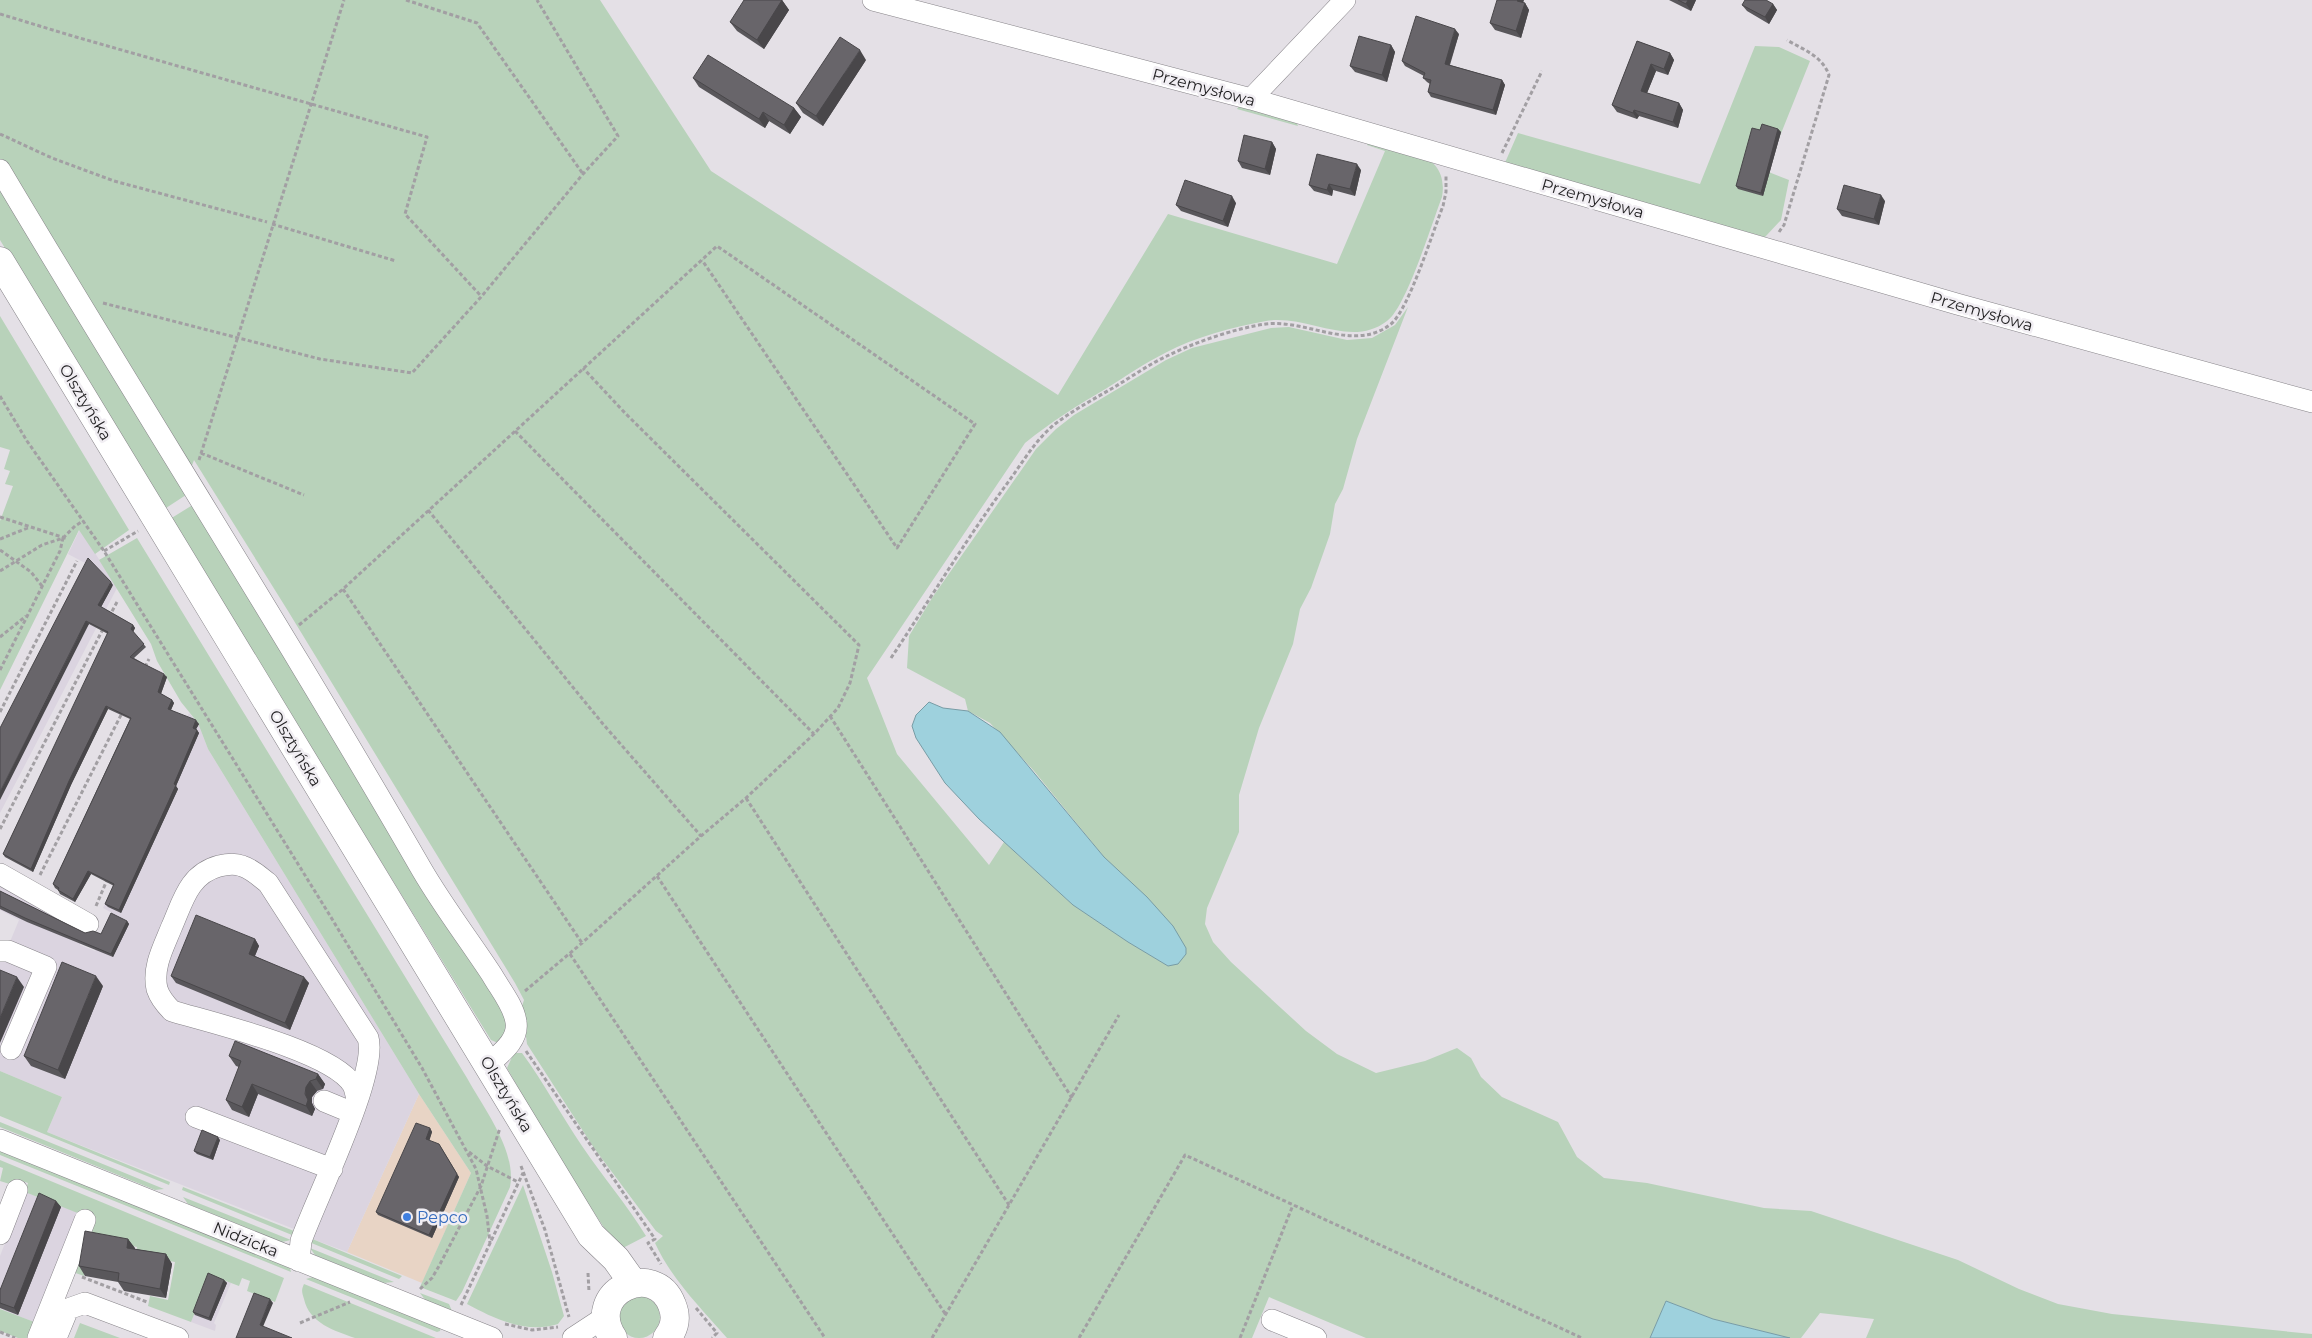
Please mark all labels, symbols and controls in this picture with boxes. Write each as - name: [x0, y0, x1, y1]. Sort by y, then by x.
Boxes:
- street label: Przemysłowa: [1150, 65, 1257, 110]
- street label: Przemysłowa: [1539, 175, 1646, 222]
- street label: Przemysłowa: [1928, 288, 2035, 335]
- street label: Olsztyńska: [55, 361, 116, 444]
- street label: Olsztyńska: [265, 707, 326, 790]
- street label: Olsztyńska: [476, 1053, 537, 1136]
- place label: Pepco: [417, 1208, 468, 1227]
- marker: Pepco: [401, 1211, 413, 1223]
- street label: Nidzicka: [211, 1218, 281, 1261]

